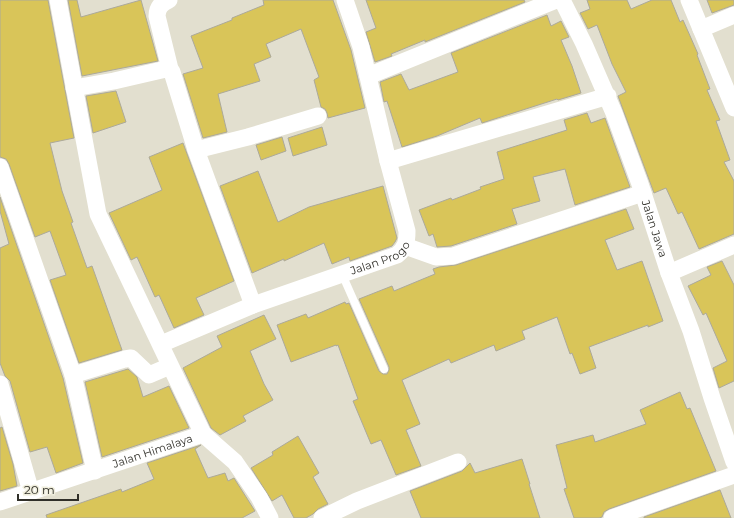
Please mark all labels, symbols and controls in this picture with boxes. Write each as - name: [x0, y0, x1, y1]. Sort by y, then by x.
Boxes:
- street label: Jalan Jawa: [638, 197, 670, 259]
- street label: Jalan Progo: [348, 239, 413, 278]
- street label: Jalan Himalaya: [110, 431, 194, 471]
- scale bar: [18, 476, 78, 502]
- text: 20 m: [24, 482, 55, 497]

